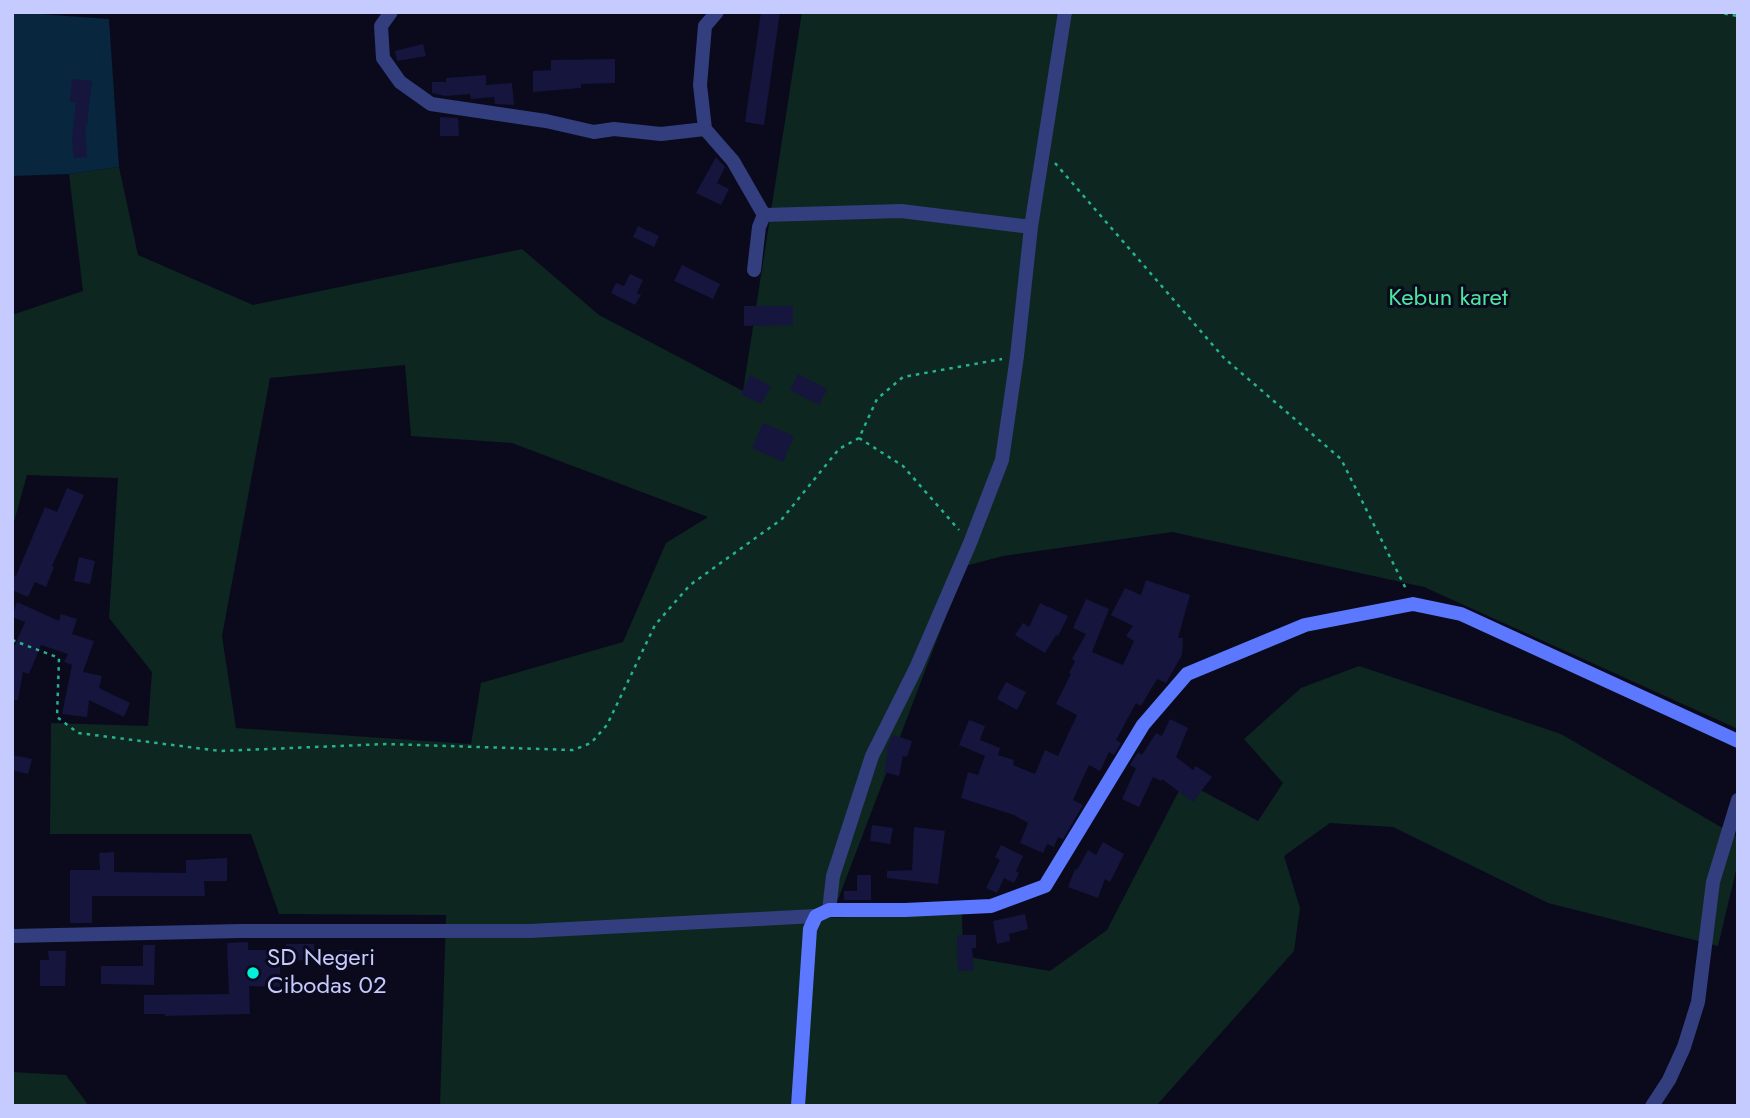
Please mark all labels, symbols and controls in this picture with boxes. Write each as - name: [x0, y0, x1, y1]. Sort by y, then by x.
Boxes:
- park label: Kebun karet: [1388, 285, 1508, 313]
- place label: SD Negeri Cibodas 02: [267, 945, 387, 1001]
- marker: SD Negeri Cibodas 02: [245, 965, 261, 981]

